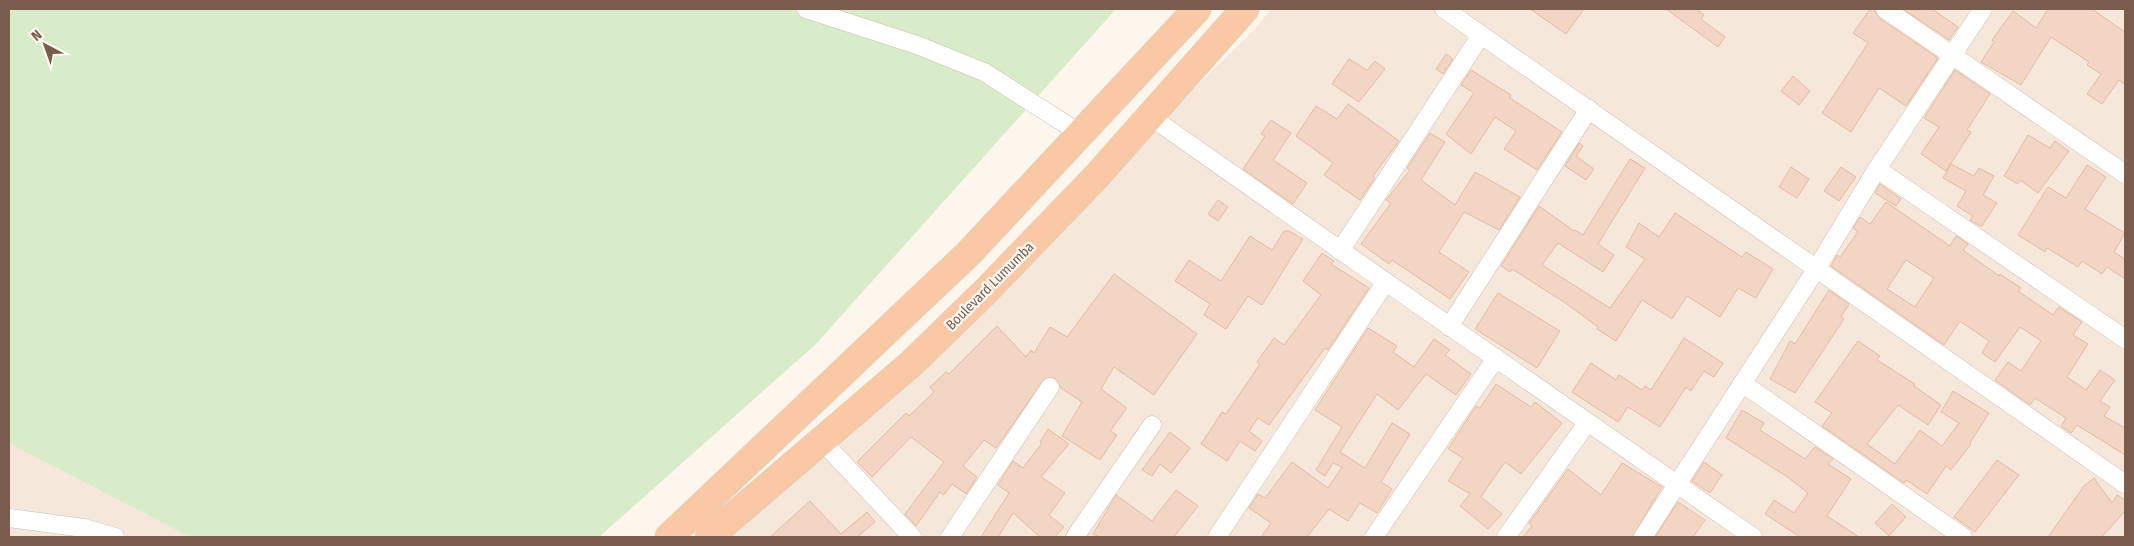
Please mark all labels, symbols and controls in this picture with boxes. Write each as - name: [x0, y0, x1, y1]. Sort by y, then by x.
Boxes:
- north arrow: [20, 20, 70, 70]
- text: N: [28, 26, 46, 45]
- street label: Boulevard Lumumba: [942, 238, 1038, 334]

